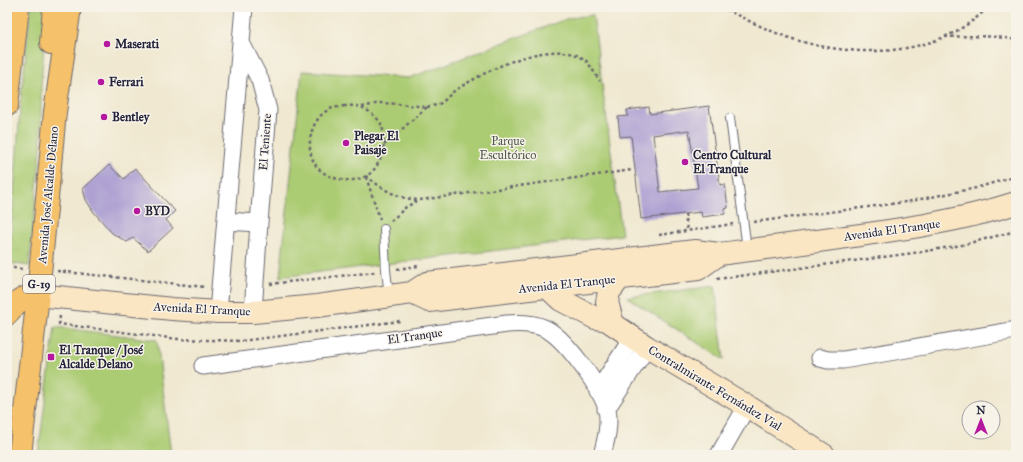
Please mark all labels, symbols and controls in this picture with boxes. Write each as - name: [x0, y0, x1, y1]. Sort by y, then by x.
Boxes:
- place label: Maserati: [115, 37, 160, 51]
- marker: Maserati: [102, 39, 112, 49]
- place label: Ferrari: [109, 75, 144, 89]
- marker: Ferrari: [96, 77, 106, 87]
- place label: Bentley: [112, 110, 151, 125]
- marker: Bentley: [99, 112, 109, 122]
- street label: El Teniente: [256, 113, 274, 171]
- street label: Avenida José Alcalde Délano: [35, 126, 62, 265]
- place label: Plegar El Paisaje: [354, 129, 399, 158]
- park label: Parque Escultórico: [480, 134, 536, 162]
- marker: Plegar El Paisaje: [341, 138, 351, 148]
- place label: Centro Cultural El Tranque: [693, 148, 772, 177]
- marker: Centro Cultural El Tranque: [680, 157, 690, 167]
- place label: BYD: [145, 204, 170, 218]
- marker: BYD: [132, 206, 142, 216]
- street label: Avenida El Tranque: [842, 216, 941, 245]
- street label: Avenida El Tranque: [517, 272, 616, 297]
- road number: G-19: [23, 275, 55, 293]
- street label: Avenida El Tranque: [152, 299, 251, 320]
- street label: El Tranque: [387, 325, 444, 348]
- place label: El Tranque / José Alcalde Delano: [58, 343, 144, 371]
- street label: Contralmirante Fernández Vial: [646, 343, 785, 434]
- marker: El Tranque / José Alcalde Delano: [46, 352, 56, 362]
- north arrow: [961, 400, 1001, 440]
- text: N: [976, 404, 986, 417]

